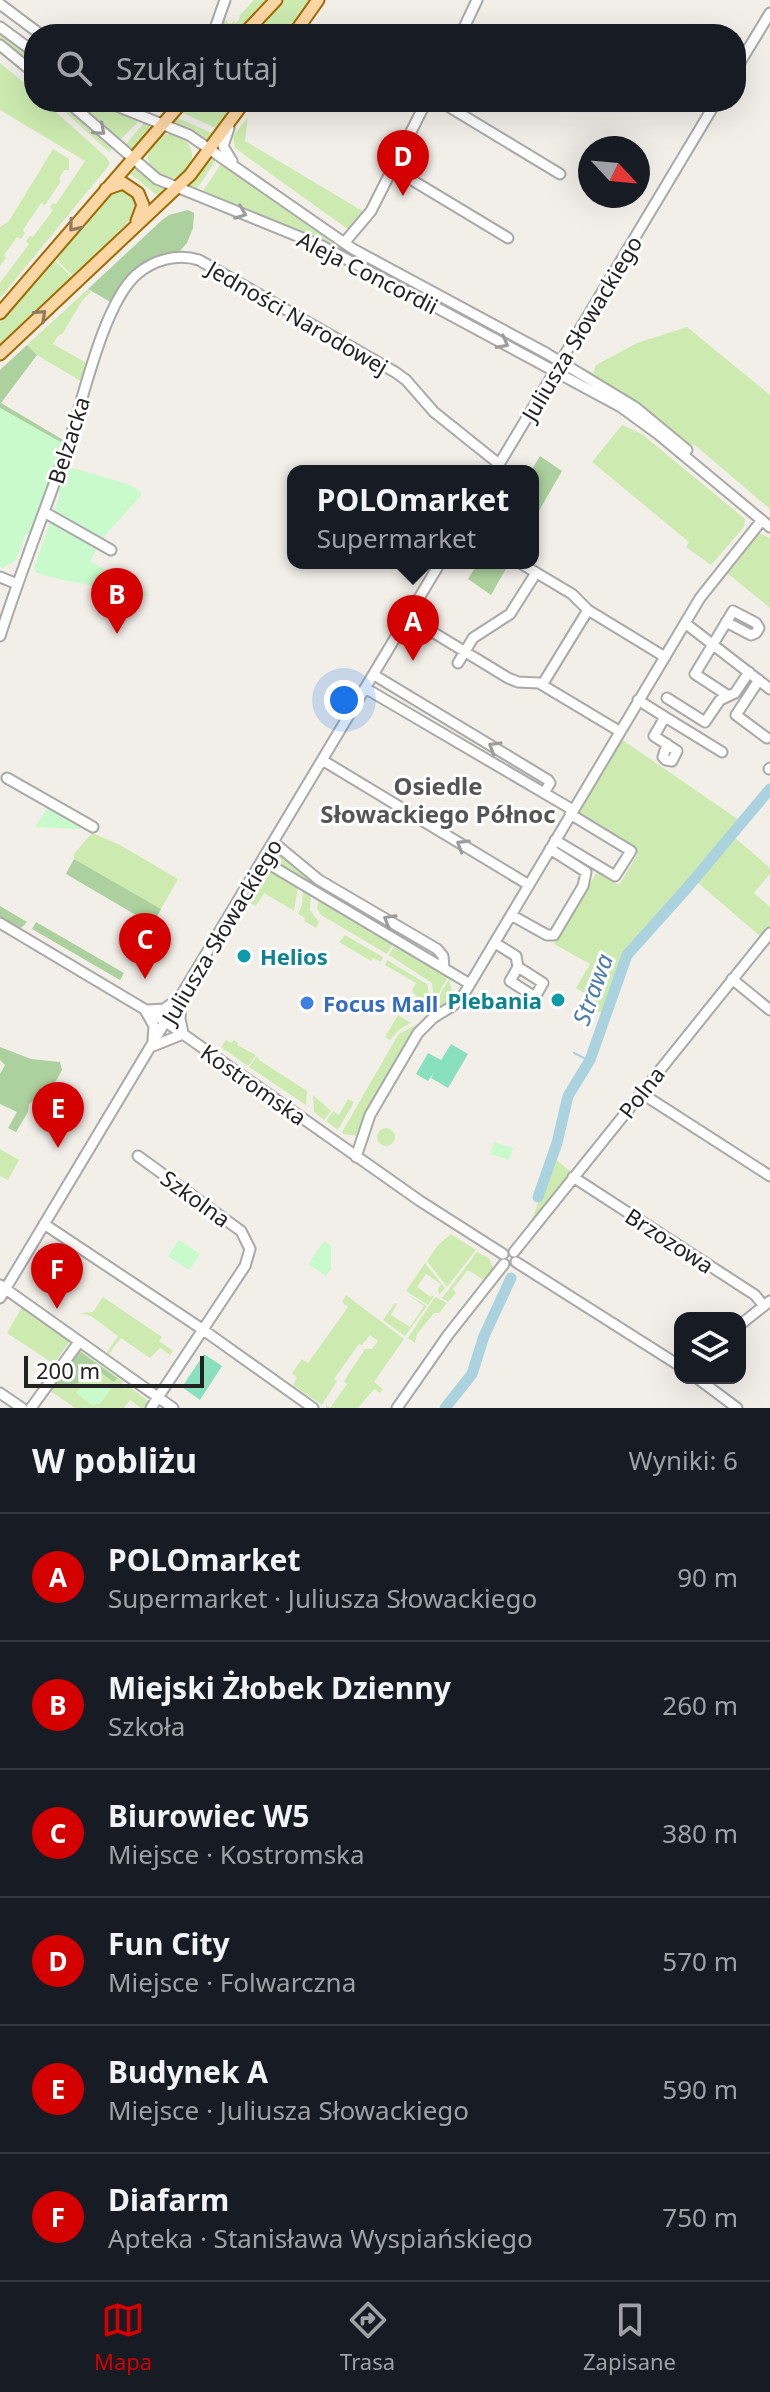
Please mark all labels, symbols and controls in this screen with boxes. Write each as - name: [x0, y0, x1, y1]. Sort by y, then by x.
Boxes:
- search box: [24, 24, 746, 112]
- icon: search: [52, 46, 96, 90]
- text: Szukaj tutaj: [116, 48, 278, 89]
- one-way arrow: [90, 120, 105, 135]
- pin: D: [377, 130, 429, 196]
- north arrow: [578, 136, 650, 208]
- one-way arrow: [233, 203, 247, 220]
- one-way arrow: [69, 217, 84, 232]
- street label: Aleja Concordii: [293, 224, 443, 320]
- street label: Juliusza Słowackiego: [513, 230, 648, 428]
- street label: Jedności Narodowej: [200, 252, 394, 381]
- one-way arrow: [32, 309, 46, 324]
- one-way arrow: [494, 333, 509, 348]
- street label: Belzacka: [40, 393, 96, 487]
- popup: [287, 465, 539, 569]
- text: POLOmarket: [317, 479, 509, 520]
- text: Supermarket: [317, 520, 476, 556]
- pin: B: [91, 568, 143, 634]
- pin: A: [387, 595, 439, 661]
- your location: [324, 680, 364, 720]
- one-way arrow: [488, 741, 503, 757]
- district label: Osiedle Słowackiego Północ: [320, 769, 556, 830]
- street label: Juliusza Słowackiego: [153, 833, 288, 1031]
- one-way arrow: [457, 839, 471, 854]
- pin: C: [119, 913, 171, 979]
- one-way arrow: [383, 914, 398, 930]
- place label: Helios: [260, 941, 328, 971]
- marker: Helios: [235, 947, 253, 965]
- water label: Strawa: [564, 948, 620, 1029]
- place label: Plebania: [448, 985, 542, 1015]
- place label: Focus Mall: [323, 988, 438, 1018]
- marker: Plebania: [549, 991, 567, 1009]
- marker: Focus Mall: [298, 994, 316, 1012]
- street label: Kostromska: [195, 1037, 313, 1131]
- street label: Polna: [611, 1060, 671, 1124]
- pin: E: [32, 1082, 84, 1148]
- street label: Szkolna: [155, 1163, 237, 1233]
- street label: Brzozowa: [620, 1200, 720, 1280]
- pin: F: [31, 1243, 83, 1309]
- map controls: [674, 1312, 746, 1384]
- button: layers: [674, 1312, 746, 1384]
- scale bar: [24, 1352, 204, 1388]
- text: 200 m: [36, 1355, 100, 1385]
- text: W pobliżu: [32, 1437, 197, 1483]
- text: Wyniki: 6: [629, 1442, 738, 1478]
- text: POLOmarket: [108, 1539, 300, 1580]
- text: A: [49, 1559, 67, 1595]
- text: 90 m: [677, 1559, 738, 1595]
- text: Supermarket · Juliusza Słowackiego: [108, 1580, 537, 1616]
- text: Miejski Żłobek Dzienny: [108, 1667, 451, 1708]
- text: B: [49, 1687, 67, 1723]
- text: 260 m: [662, 1687, 738, 1723]
- text: Szkoła: [108, 1708, 185, 1744]
- text: Biurowiec W5: [108, 1795, 309, 1836]
- text: C: [50, 1815, 66, 1851]
- text: 380 m: [662, 1815, 738, 1851]
- text: Miejsce · Kostromska: [108, 1836, 365, 1872]
- text: Fun City: [108, 1923, 230, 1964]
- text: D: [48, 1943, 68, 1979]
- text: 570 m: [662, 1943, 738, 1979]
- text: Miejsce · Folwarczna: [108, 1964, 356, 2000]
- text: Budynek A: [108, 2051, 268, 2092]
- text: E: [51, 2071, 65, 2107]
- text: 590 m: [662, 2071, 738, 2107]
- text: Miejsce · Juliusza Słowackiego: [108, 2092, 469, 2128]
- text: Diafarm: [108, 2179, 229, 2220]
- text: F: [51, 2199, 65, 2235]
- text: 750 m: [662, 2199, 738, 2235]
- text: Apteka · Stanisława Wyspiańskiego: [108, 2220, 533, 2256]
- tab: Mapa: [94, 2298, 152, 2376]
- tab: Trasa: [340, 2298, 395, 2376]
- tab: Zapisane: [583, 2298, 676, 2376]

